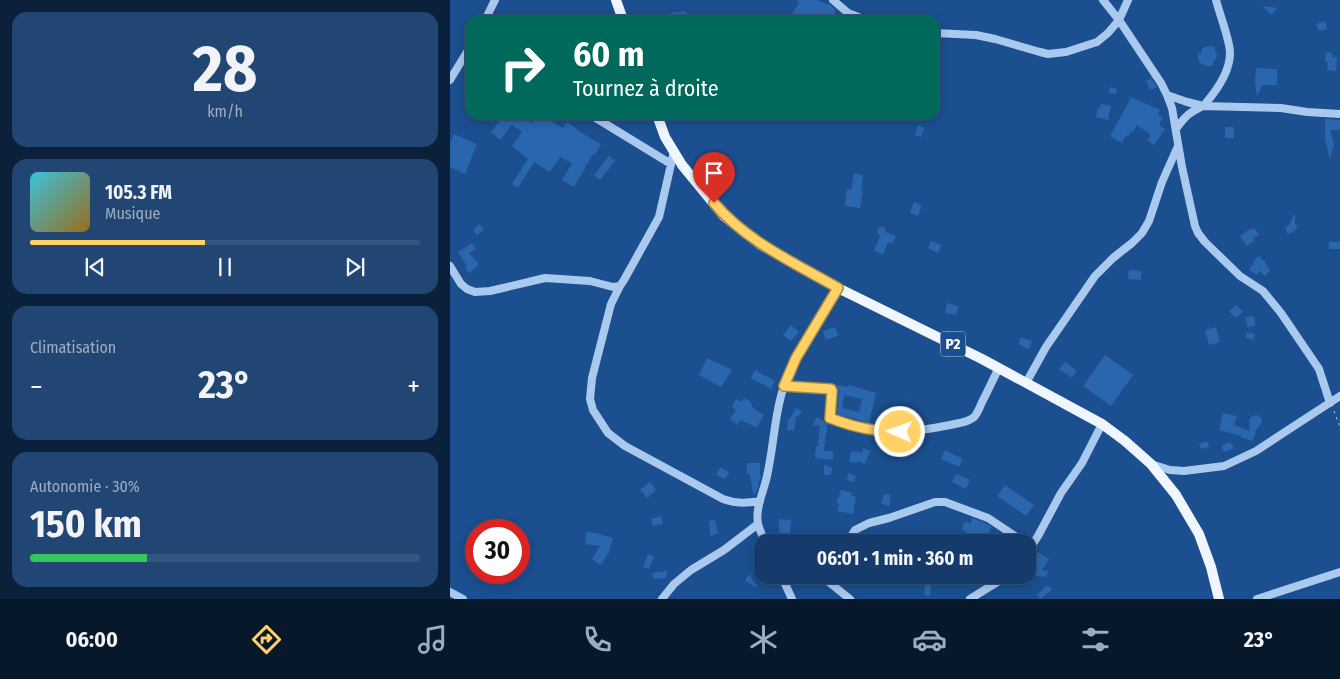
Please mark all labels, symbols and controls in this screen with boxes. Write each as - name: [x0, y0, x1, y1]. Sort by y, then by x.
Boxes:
- text: 28: [193, 30, 257, 108]
- text: 60 m: [573, 33, 644, 75]
- icon: right: [490, 35, 555, 100]
- text: Tournez à droite: [573, 75, 719, 102]
- text: km/h: [207, 102, 243, 121]
- pin: [693, 152, 735, 203]
- icon: arrive: [700, 159, 728, 187]
- text: 105.3 FM: [105, 181, 172, 204]
- text: Musique: [105, 204, 160, 223]
- icon: previous: [81, 253, 109, 281]
- icon: pause: [211, 253, 239, 281]
- icon: next: [341, 253, 369, 281]
- road number: P2: [940, 332, 966, 356]
- text: Climatisation: [30, 338, 116, 357]
- text: 23°: [198, 362, 252, 408]
- text: −: [30, 370, 43, 403]
- text: +: [407, 370, 420, 403]
- position arrow: [873, 405, 925, 457]
- text: Autonomie · 30%: [30, 477, 140, 496]
- text: 150 km: [30, 501, 142, 547]
- speed limit sign: 30: [465, 519, 530, 584]
- text: 06:01 · 1 min · 360 m: [817, 547, 973, 570]
- icon: directions: [249, 622, 284, 657]
- icon: music: [415, 622, 450, 657]
- icon: phone: [580, 622, 615, 657]
- icon: climate: [746, 622, 781, 657]
- icon: car: [912, 622, 947, 657]
- icon: filters: [1078, 622, 1113, 657]
- text: 06:00: [65, 626, 118, 653]
- text: 23°: [1244, 626, 1275, 653]

